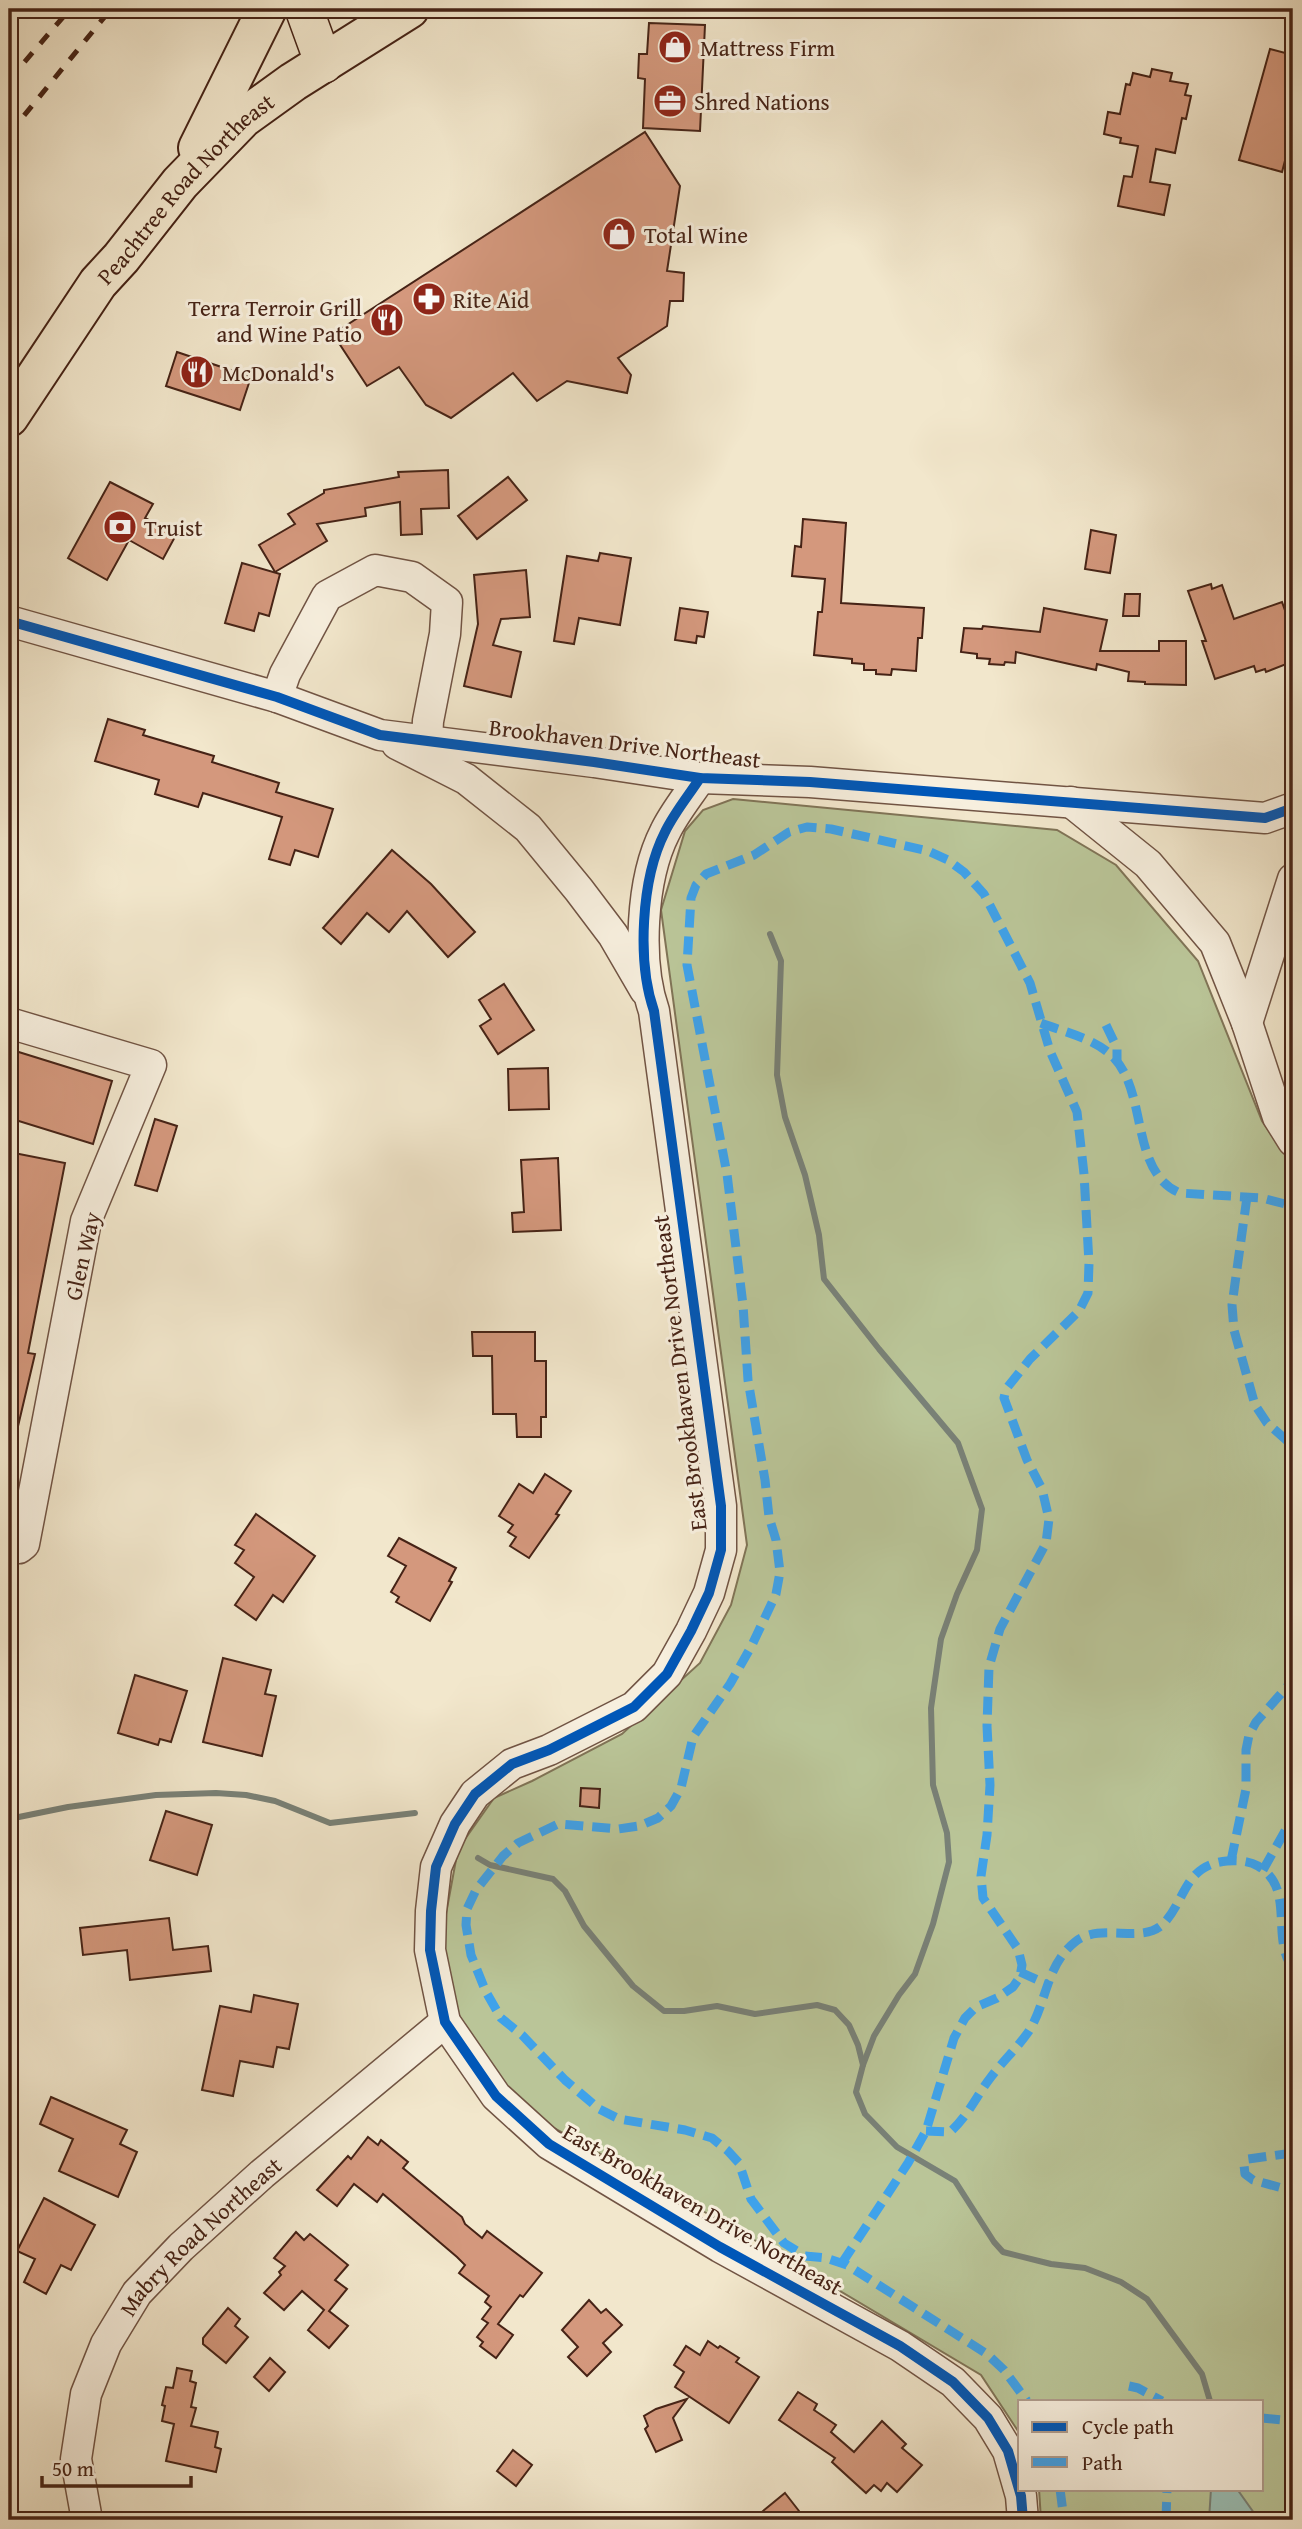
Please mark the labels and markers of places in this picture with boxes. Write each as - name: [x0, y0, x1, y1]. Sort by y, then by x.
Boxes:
- shop icon: Mattress Firm: [656, 28, 694, 66]
- place label: Mattress Firm: [700, 31, 835, 64]
- office icon: Shred Nations: [651, 82, 689, 120]
- place label: Shred Nations: [694, 85, 830, 118]
- shop icon: Total Wine: [600, 215, 638, 253]
- place label: Total Wine: [644, 218, 748, 251]
- pharmacy icon: Rite Aid: [410, 280, 448, 318]
- place label: Rite Aid: [453, 283, 530, 316]
- place label: Terra Terroir Grill and Wine Patio: [188, 291, 362, 350]
- restaurant icon: Terra Terroir Grill and Wine Patio: [368, 301, 406, 339]
- restaurant icon: McDonald's: [178, 353, 216, 391]
- place label: McDonald's: [222, 356, 334, 389]
- bank icon: Truist: [101, 508, 139, 546]
- place label: Truist: [144, 511, 203, 544]

